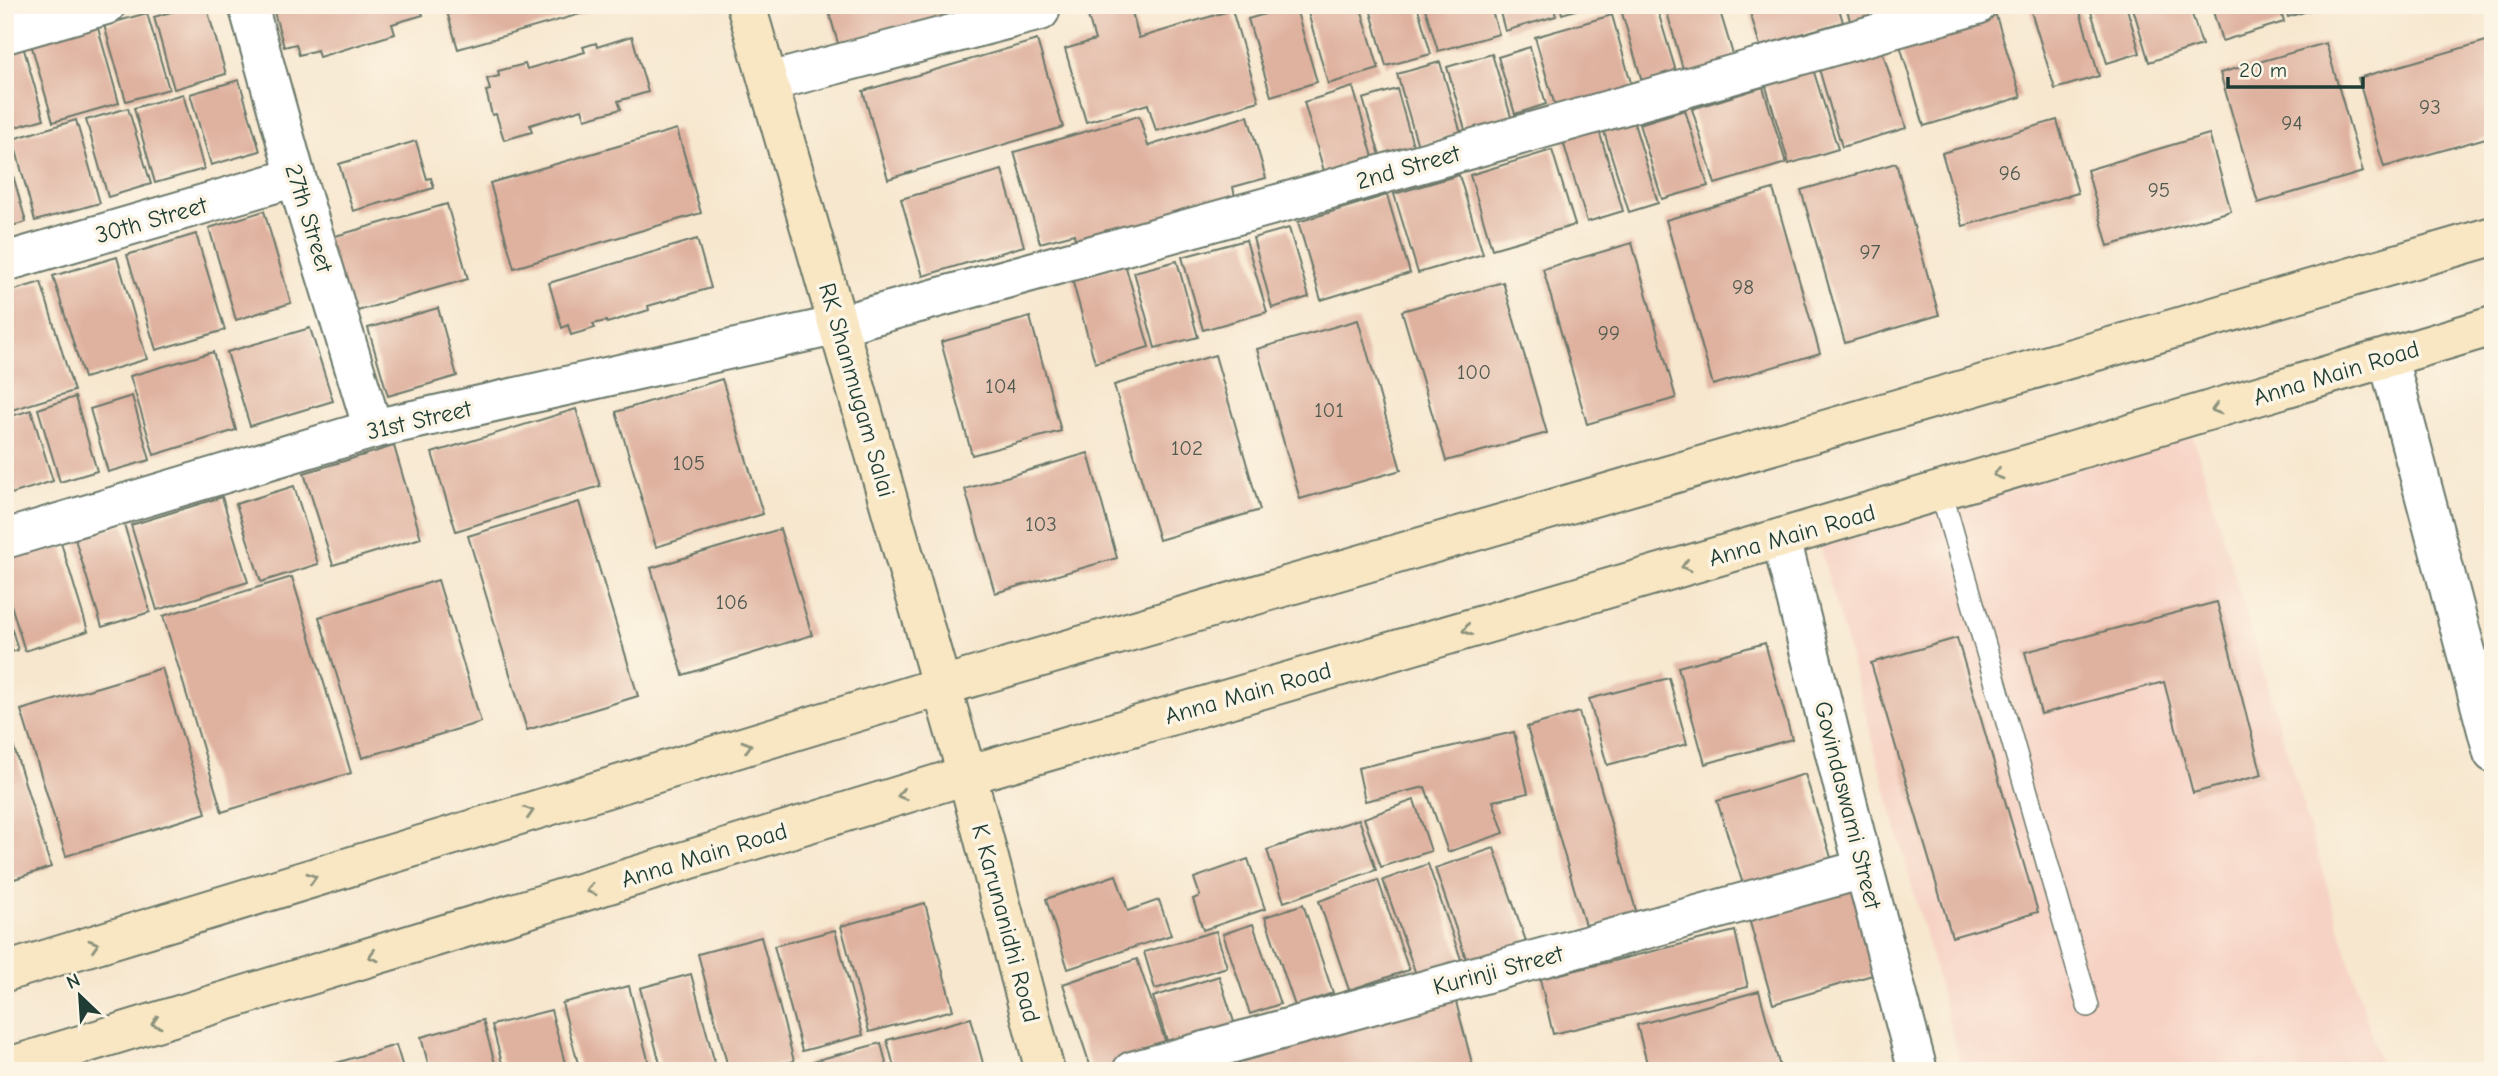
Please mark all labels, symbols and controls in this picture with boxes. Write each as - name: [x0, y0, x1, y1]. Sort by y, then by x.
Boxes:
- scale bar: [2228, 46, 2363, 90]
- text: 20 m: [2239, 58, 2287, 82]
- house number: 93: [2419, 95, 2441, 119]
- house number: 94: [2281, 111, 2303, 135]
- street label: 2nd Street: [1353, 139, 1464, 195]
- street label: 27th Street: [279, 160, 339, 277]
- house number: 96: [1999, 161, 2021, 185]
- house number: 95: [2148, 178, 2170, 202]
- street label: 30th Street: [92, 190, 211, 249]
- house number: 97: [1859, 240, 1881, 264]
- house number: 98: [1732, 275, 1754, 299]
- street label: RK Shanmugam Salai: [813, 280, 901, 500]
- house number: 99: [1598, 321, 1620, 345]
- street label: Anna Main Road: [2250, 334, 2422, 412]
- house number: 100: [1457, 360, 1491, 384]
- house number: 104: [985, 374, 1017, 398]
- street label: 31st Street: [364, 394, 475, 446]
- house number: 101: [1314, 398, 1344, 422]
- one-way arrow: [2210, 400, 2222, 415]
- house number: 102: [1171, 436, 1203, 460]
- house number: 105: [673, 451, 705, 475]
- one-way arrow: [1992, 465, 2004, 480]
- street label: Anna Main Road: [1706, 498, 1878, 572]
- house number: 103: [1025, 512, 1057, 536]
- one-way arrow: [1680, 558, 1692, 573]
- house number: 106: [716, 590, 748, 614]
- one-way arrow: [1462, 621, 1474, 636]
- street label: Anna Main Road: [1162, 656, 1334, 730]
- street label: Govindaswami Street: [1809, 698, 1888, 913]
- one-way arrow: [740, 739, 752, 754]
- one-way arrow: [896, 786, 908, 801]
- one-way arrow: [522, 806, 535, 820]
- street label: Anna Main Road: [618, 816, 790, 894]
- street label: K Karunanidhi Road: [966, 821, 1046, 1025]
- one-way arrow: [305, 872, 317, 887]
- one-way arrow: [585, 882, 598, 896]
- one-way arrow: [88, 938, 100, 953]
- street label: Kurinji Street: [1430, 939, 1567, 1001]
- one-way arrow: [368, 948, 380, 963]
- north arrow: [46, 960, 116, 1030]
- text: N: [63, 969, 84, 994]
- one-way arrow: [150, 1014, 162, 1029]

